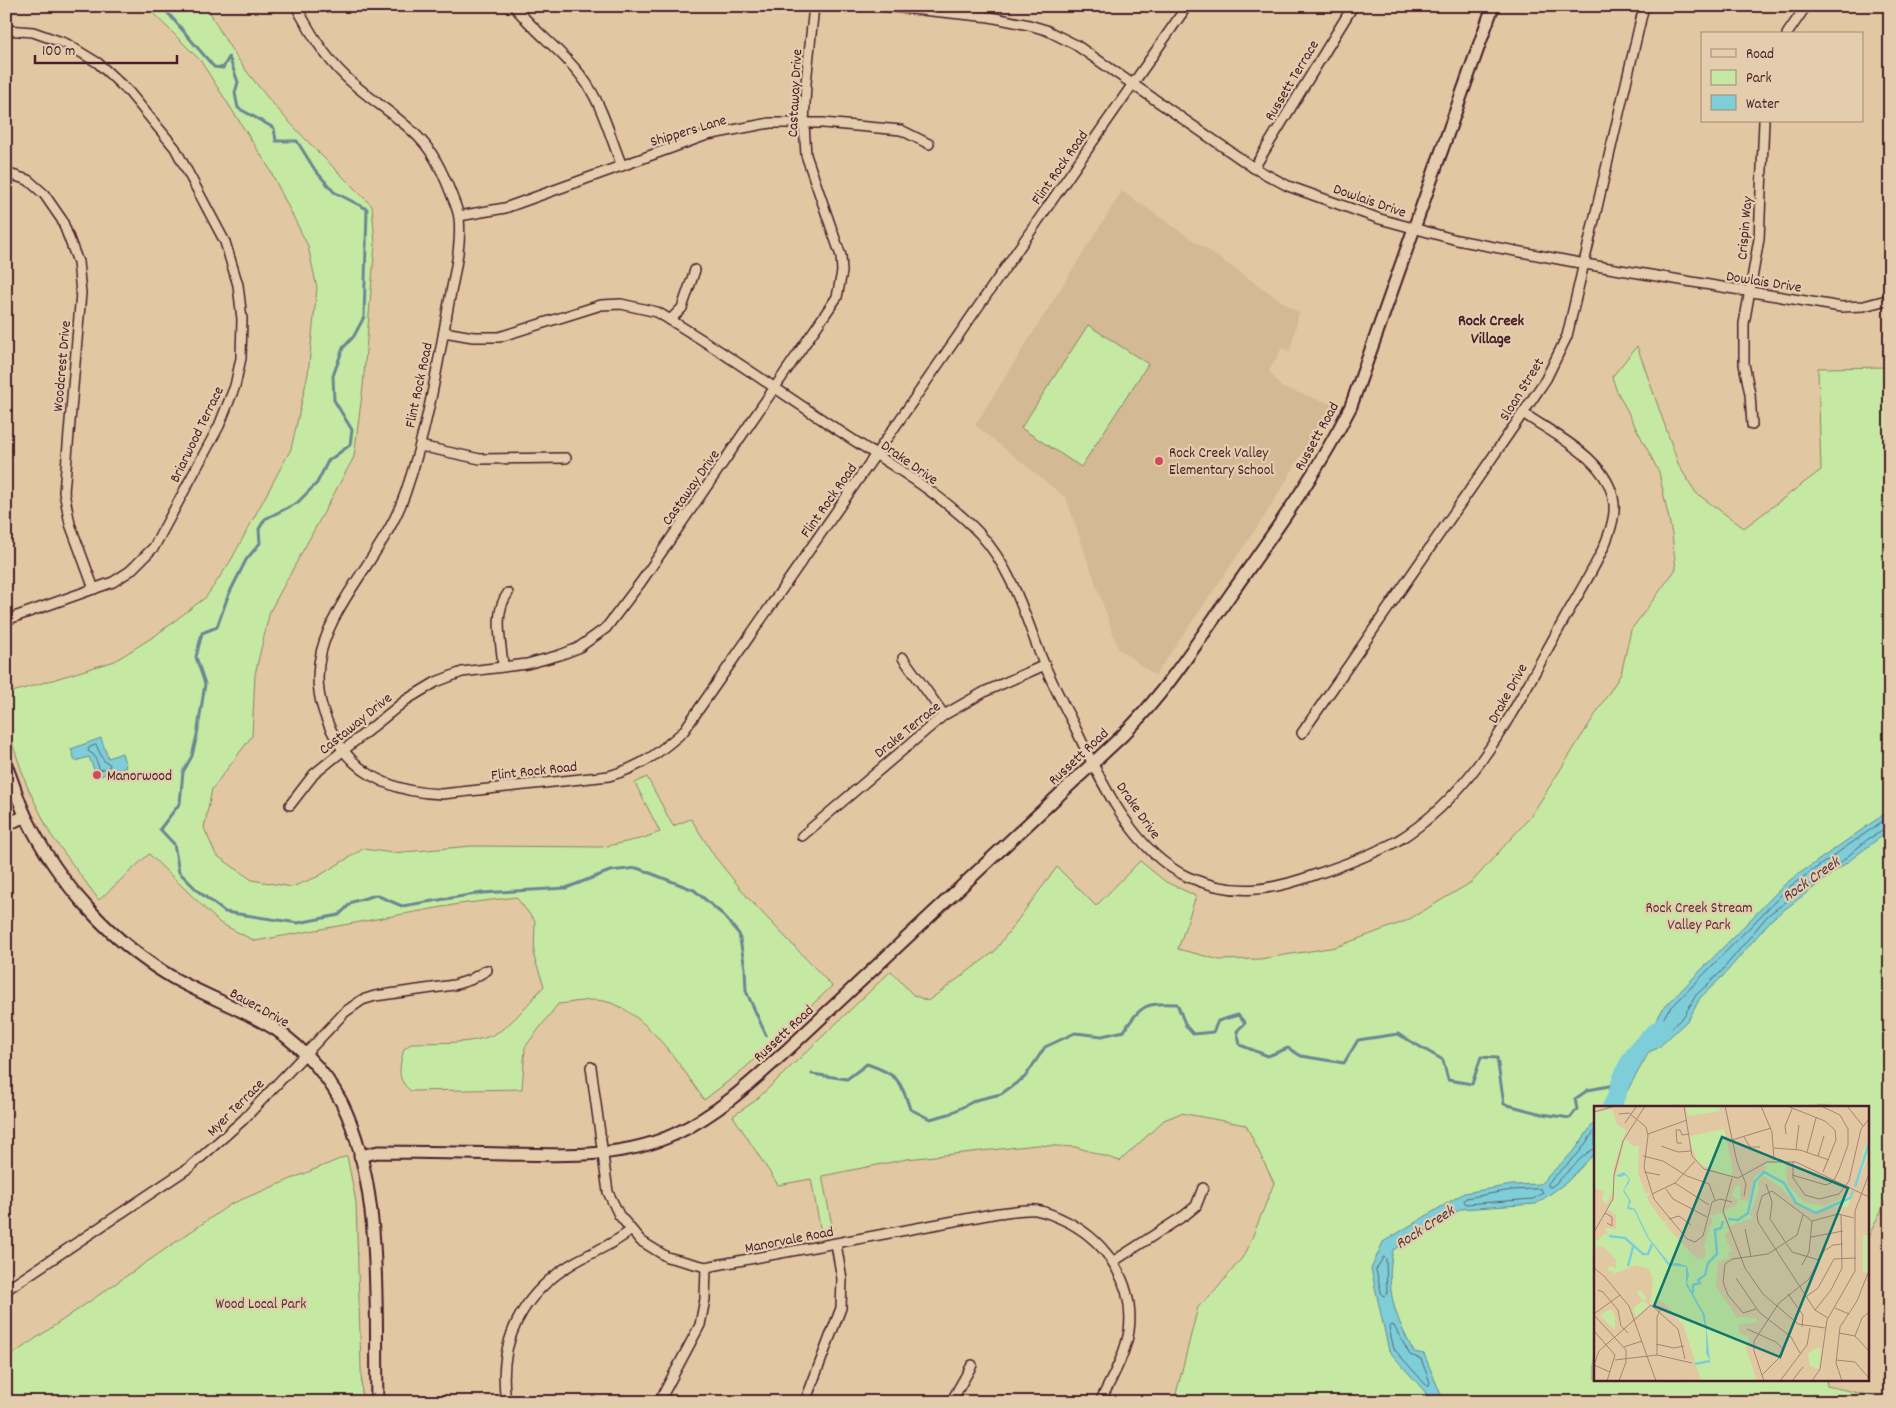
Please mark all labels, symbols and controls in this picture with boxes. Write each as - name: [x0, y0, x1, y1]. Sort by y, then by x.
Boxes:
- scale bar: [35, 32, 178, 64]
- legend: [1701, 32, 1864, 122]
- street label: Russett Terrace: [1260, 36, 1326, 126]
- text: 100 m: [42, 41, 75, 63]
- text: Road: [1746, 44, 1774, 66]
- street label: Castaway Drive: [783, 48, 809, 138]
- text: Park: [1746, 68, 1772, 90]
- text: Water: [1746, 94, 1780, 116]
- street label: Shippers Lane: [648, 110, 730, 154]
- street label: Flint Rock Road: [1027, 126, 1094, 210]
- street label: Dowlais Drive: [1330, 179, 1409, 225]
- street label: Crispin Way: [1732, 195, 1760, 261]
- street label: Dowlais Drive: [1724, 266, 1803, 300]
- district label: Rock Creek Village: [1458, 310, 1524, 351]
- street label: Woodcrest Drive: [48, 319, 78, 413]
- street label: Flint Rock Road: [400, 341, 440, 430]
- street label: Sloan Street: [1495, 354, 1551, 426]
- street label: Briarwood Terrace: [165, 383, 231, 487]
- street label: Russett Road: [1290, 399, 1346, 475]
- street label: Drake Drive: [876, 436, 942, 492]
- place label: Rock Creek Valley Elementary School: [1169, 443, 1274, 482]
- street label: Castaway Drive: [657, 445, 726, 531]
- marker: Rock Creek Valley Elementary School: [1153, 455, 1165, 467]
- street label: Flint Rock Road: [796, 459, 863, 543]
- street label: Drake Drive: [1483, 660, 1534, 728]
- street label: Castaway Drive: [315, 688, 398, 761]
- street label: Drake Terrace: [870, 697, 947, 764]
- street label: Russett Road: [1044, 724, 1114, 791]
- street label: Flint Rock Road: [490, 757, 578, 787]
- place label: Manorwood: [107, 766, 172, 788]
- marker: Manorwood: [91, 769, 103, 781]
- street label: Drake Drive: [1110, 778, 1165, 845]
- water label: Rock Creek: [1778, 851, 1846, 908]
- park label: Rock Creek Stream Valley Park: [1645, 898, 1753, 937]
- street label: Bauer Drive: [225, 983, 293, 1034]
- street label: Russett Road: [749, 1001, 819, 1068]
- street label: Myer Terrace: [203, 1074, 271, 1142]
- inset map: [1594, 1106, 1868, 1380]
- water label: Rock Creek: [1391, 1200, 1461, 1256]
- street label: Manorvale Road: [743, 1222, 836, 1260]
- park label: Wood Local Park: [216, 1294, 306, 1316]

